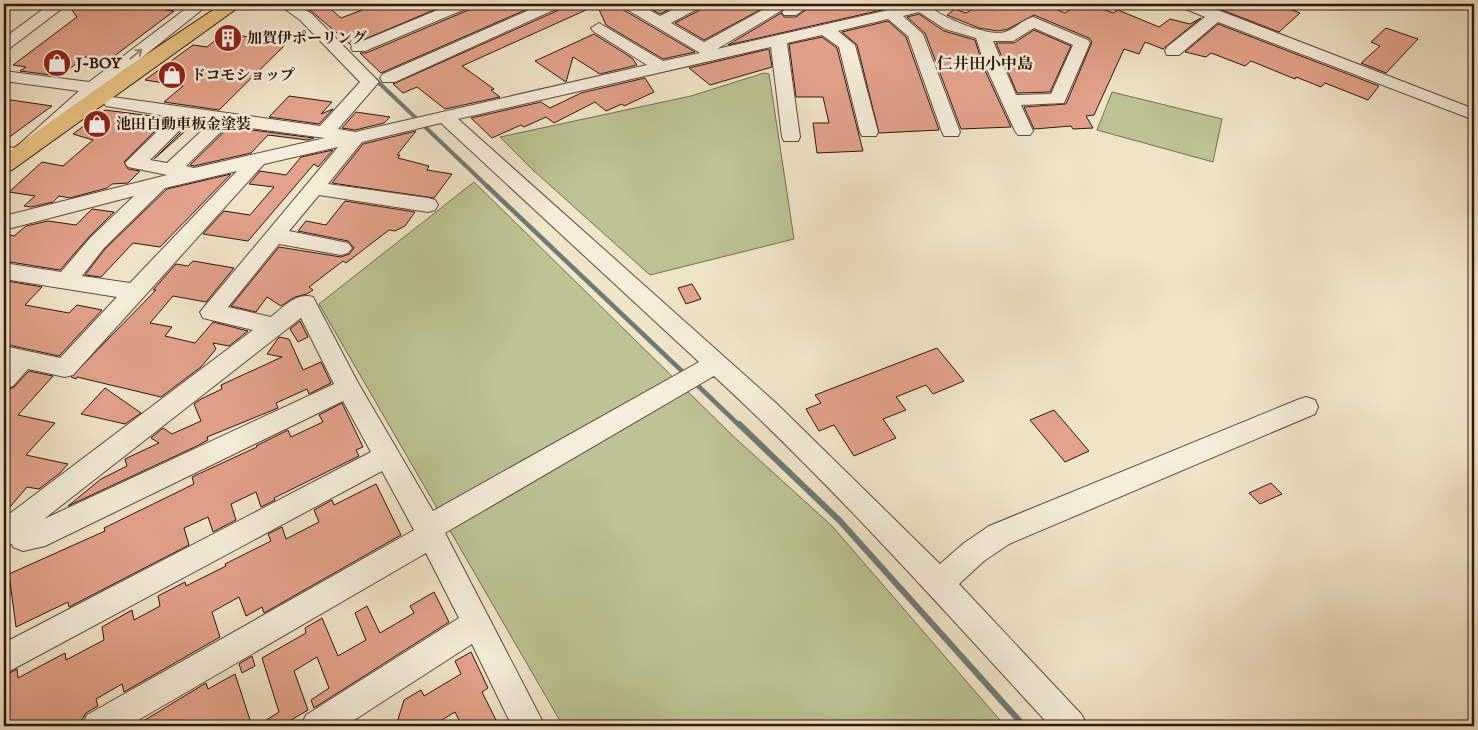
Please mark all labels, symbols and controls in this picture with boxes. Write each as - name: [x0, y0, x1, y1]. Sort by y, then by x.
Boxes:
- building icon: 加賀伊ポーリング: [213, 23, 243, 53]
- place label: 加賀伊ポーリング: [247, 29, 367, 48]
- shop icon: J-BOY: [42, 48, 72, 78]
- one-way arrow: [129, 49, 142, 60]
- place label: J-BOY: [74, 54, 123, 73]
- district label: 仁井田小中島: [937, 55, 1033, 75]
- shop icon: ドコモショップ: [157, 60, 187, 90]
- place label: ドコモショップ: [191, 66, 295, 85]
- shop icon: 池田自動車板金塗装: [82, 109, 112, 139]
- place label: 池田自動車板金塗装: [116, 115, 251, 134]

